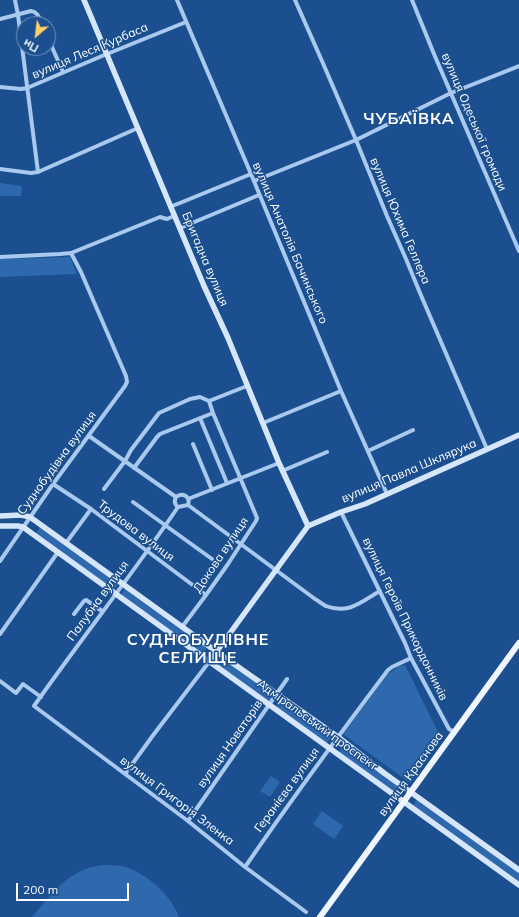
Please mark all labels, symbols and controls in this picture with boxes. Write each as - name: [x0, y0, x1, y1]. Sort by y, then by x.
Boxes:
- north arrow: [16, 16, 56, 56]
- street label: вулиця Леся Курбаса: [30, 20, 150, 82]
- text: Пн: [21, 36, 41, 55]
- street label: вулиця Одеської громади: [438, 51, 510, 193]
- district label: ЧУБАЇВКА: [363, 109, 455, 129]
- street label: вулиця Юхима Геллера: [367, 156, 433, 286]
- street label: вулиця Анатолія Бачинського: [249, 160, 331, 326]
- street label: Бригадна вулиця: [179, 210, 231, 308]
- street label: Суднобудівна вулиця: [15, 408, 99, 518]
- street label: вулиця Павла Шклярука: [339, 436, 479, 506]
- street label: Трудова вулиця: [95, 497, 177, 565]
- street label: Докова вулиця: [190, 514, 252, 596]
- street label: вулиця Героїв Прикордонників: [359, 535, 451, 703]
- street label: Палубна вулиця: [64, 558, 132, 644]
- district label: СУДНОБУДІВНЕ СЕЛИЩЕ: [127, 630, 269, 668]
- street label: Адміральський проспект: [254, 677, 380, 773]
- street label: вулиця Новаторів: [194, 697, 266, 791]
- street label: вулиця Краснова: [376, 729, 446, 819]
- street label: Геранієва вулиця: [251, 745, 323, 835]
- street label: вулиця Григорія Зленка: [117, 753, 237, 849]
- scale bar: [18, 875, 131, 901]
- text: 200 m: [23, 882, 58, 897]

